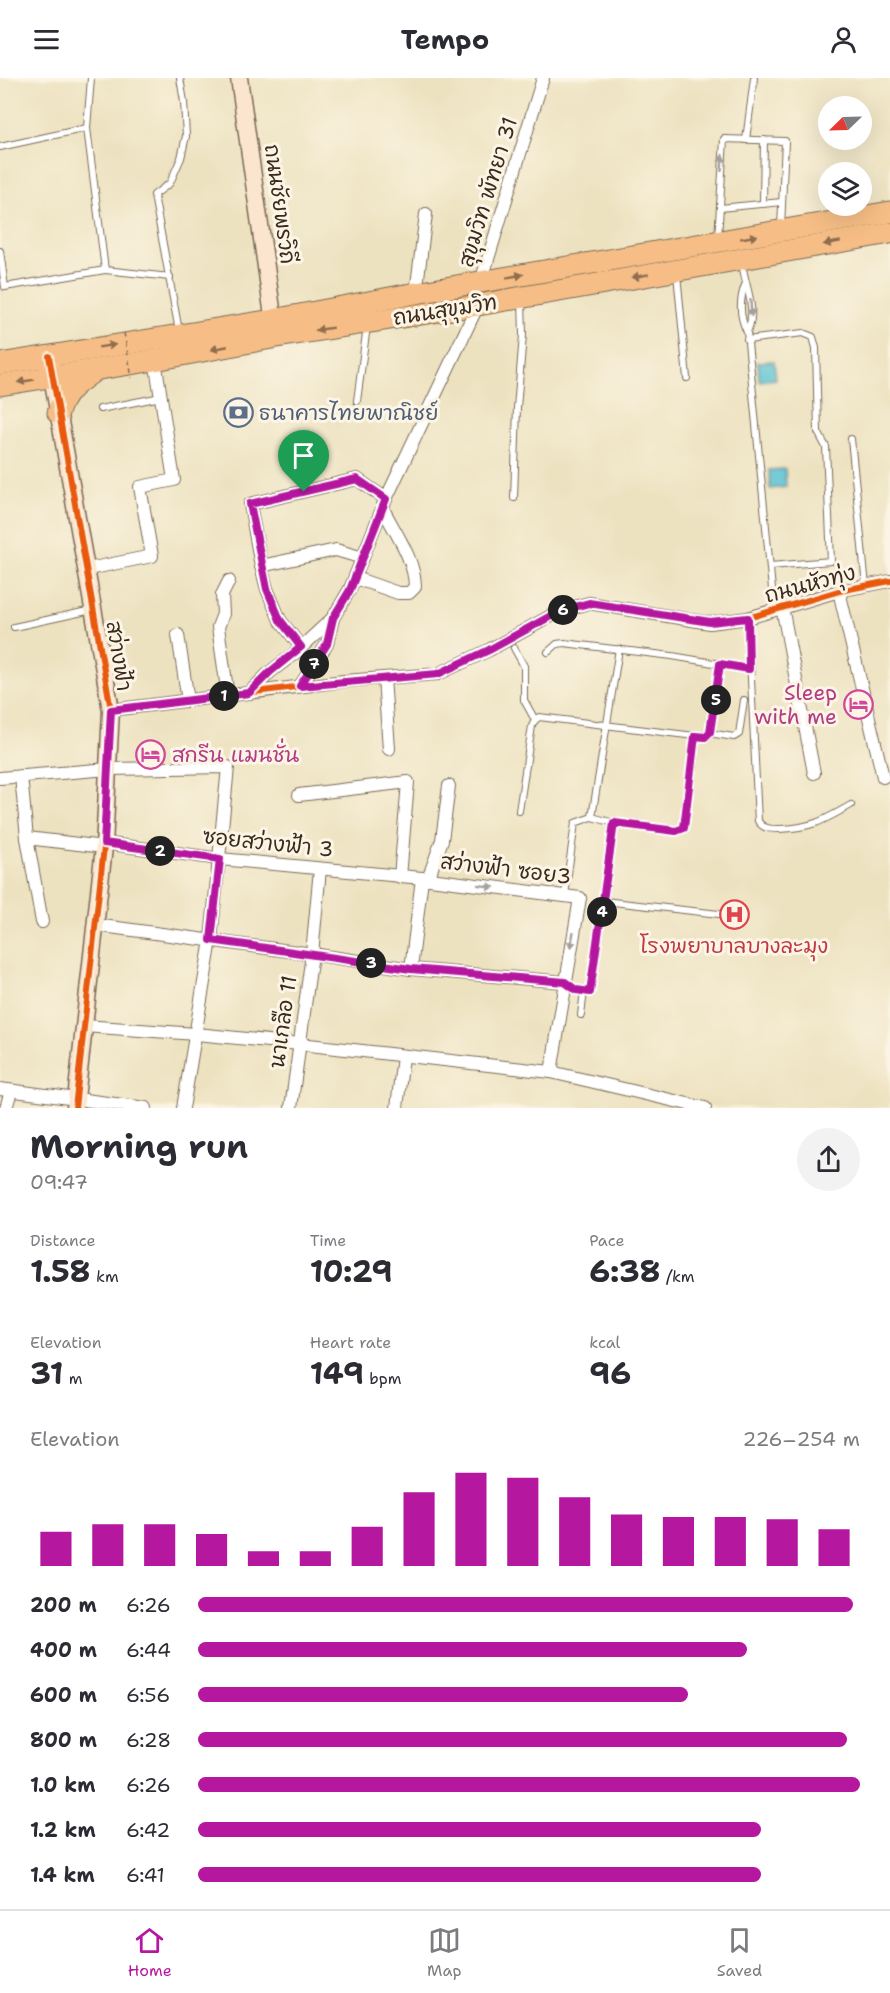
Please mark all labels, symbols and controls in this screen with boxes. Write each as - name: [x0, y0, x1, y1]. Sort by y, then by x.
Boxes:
- text: Tempo: [401, 21, 489, 58]
- icon: menu: [30, 23, 63, 56]
- icon: person: [827, 23, 860, 56]
- north arrow: [818, 96, 872, 150]
- map controls: [818, 96, 872, 216]
- street label: สุขุมวิท พัทยา 31: [452, 114, 526, 271]
- street label: ถนนชัยพรวิถี: [258, 142, 302, 266]
- one-way arrow: [718, 153, 727, 172]
- button: layers: [818, 162, 872, 216]
- one-way arrow: [740, 232, 759, 241]
- one-way arrow: [823, 239, 842, 248]
- one-way arrow: [506, 271, 525, 280]
- one-way arrow: [631, 272, 650, 281]
- street label: ถนนสุขุมวิท: [391, 288, 499, 334]
- one-way arrow: [746, 299, 755, 318]
- one-way arrow: [314, 325, 333, 334]
- one-way arrow: [97, 341, 116, 350]
- one-way arrow: [210, 344, 229, 353]
- one-way arrow: [17, 377, 36, 386]
- bank icon: ธนาคารไทยพาณิชย์: [222, 397, 254, 429]
- place label: ธนาคารไทยพาณิชย์: [259, 399, 439, 427]
- pin: [278, 430, 329, 492]
- icon: arrive: [287, 439, 320, 472]
- street label: ถนนหัวทุ่ง: [761, 558, 859, 611]
- pin: 6: [548, 595, 578, 625]
- text: 6: [557, 599, 569, 620]
- street label: สว่างฟ้า: [100, 619, 138, 693]
- pin: 7: [299, 649, 329, 679]
- text: 7: [308, 653, 320, 674]
- place label: Sleep with me: [754, 679, 837, 731]
- pin: 1: [209, 681, 239, 711]
- text: 1: [220, 685, 228, 706]
- pin: 5: [701, 685, 731, 715]
- text: 5: [711, 689, 721, 710]
- hotel icon: Sleep with me: [842, 689, 874, 721]
- place label: สกรีน แมนชั่น: [172, 738, 299, 769]
- hotel icon: สกรีน แมนชั่น: [135, 739, 167, 771]
- street label: ซอยสว่างฟ้า 3: [201, 822, 335, 864]
- pin: 2: [145, 836, 175, 866]
- text: 2: [154, 840, 166, 861]
- street label: สว่างฟ้า ซอย3: [439, 847, 573, 891]
- one-way arrow: [476, 881, 495, 890]
- pin: 4: [587, 897, 617, 927]
- hospital icon: โรงพยาบาลบางละมุง: [718, 899, 750, 931]
- text: 4: [596, 901, 608, 922]
- one-way arrow: [568, 930, 577, 949]
- place label: โรงพยาบาลบางละมุง: [640, 932, 828, 962]
- pin: 3: [356, 948, 386, 978]
- text: 3: [365, 952, 377, 973]
- street label: นาเกลือ 11: [263, 974, 303, 1070]
- text: Morning run: [30, 1124, 248, 1169]
- button: share: [797, 1128, 860, 1191]
- text: 09:47: [30, 1169, 88, 1195]
- text: Distance: [30, 1230, 96, 1251]
- text: Time: [310, 1230, 346, 1251]
- text: Pace: [589, 1230, 625, 1251]
- text: 1.58: [30, 1251, 91, 1292]
- text: 10:29: [310, 1251, 393, 1292]
- text: 6:38: [589, 1251, 661, 1292]
- text: km: [91, 1266, 119, 1287]
- text: /km: [661, 1266, 695, 1287]
- text: Elevation: [30, 1332, 102, 1353]
- text: Heart rate: [310, 1332, 391, 1353]
- text: kcal: [589, 1332, 620, 1353]
- text: 31: [30, 1353, 63, 1394]
- text: 149: [310, 1353, 364, 1394]
- text: 96: [589, 1353, 631, 1394]
- text: m: [63, 1368, 83, 1389]
- text: bpm: [364, 1368, 402, 1389]
- text: Elevation: [30, 1426, 120, 1452]
- text: 226–254 m: [742, 1426, 860, 1452]
- text: 200 m: [30, 1592, 97, 1618]
- text: 6:26: [126, 1592, 171, 1618]
- text: 400 m: [30, 1637, 97, 1663]
- text: 6:44: [126, 1637, 171, 1663]
- text: 600 m: [30, 1682, 97, 1708]
- text: 6:56: [126, 1682, 170, 1708]
- text: 800 m: [30, 1727, 97, 1753]
- text: 6:28: [126, 1727, 171, 1753]
- text: 1.0 km: [30, 1772, 95, 1798]
- text: 6:26: [126, 1772, 171, 1798]
- text: 1.2 km: [30, 1817, 96, 1843]
- text: 6:42: [126, 1817, 170, 1843]
- text: 1.4 km: [30, 1862, 95, 1888]
- text: 6:41: [126, 1862, 165, 1888]
- tab: Home: [128, 1924, 172, 1981]
- tab: Map: [427, 1924, 461, 1981]
- tab: Saved: [717, 1924, 762, 1981]

